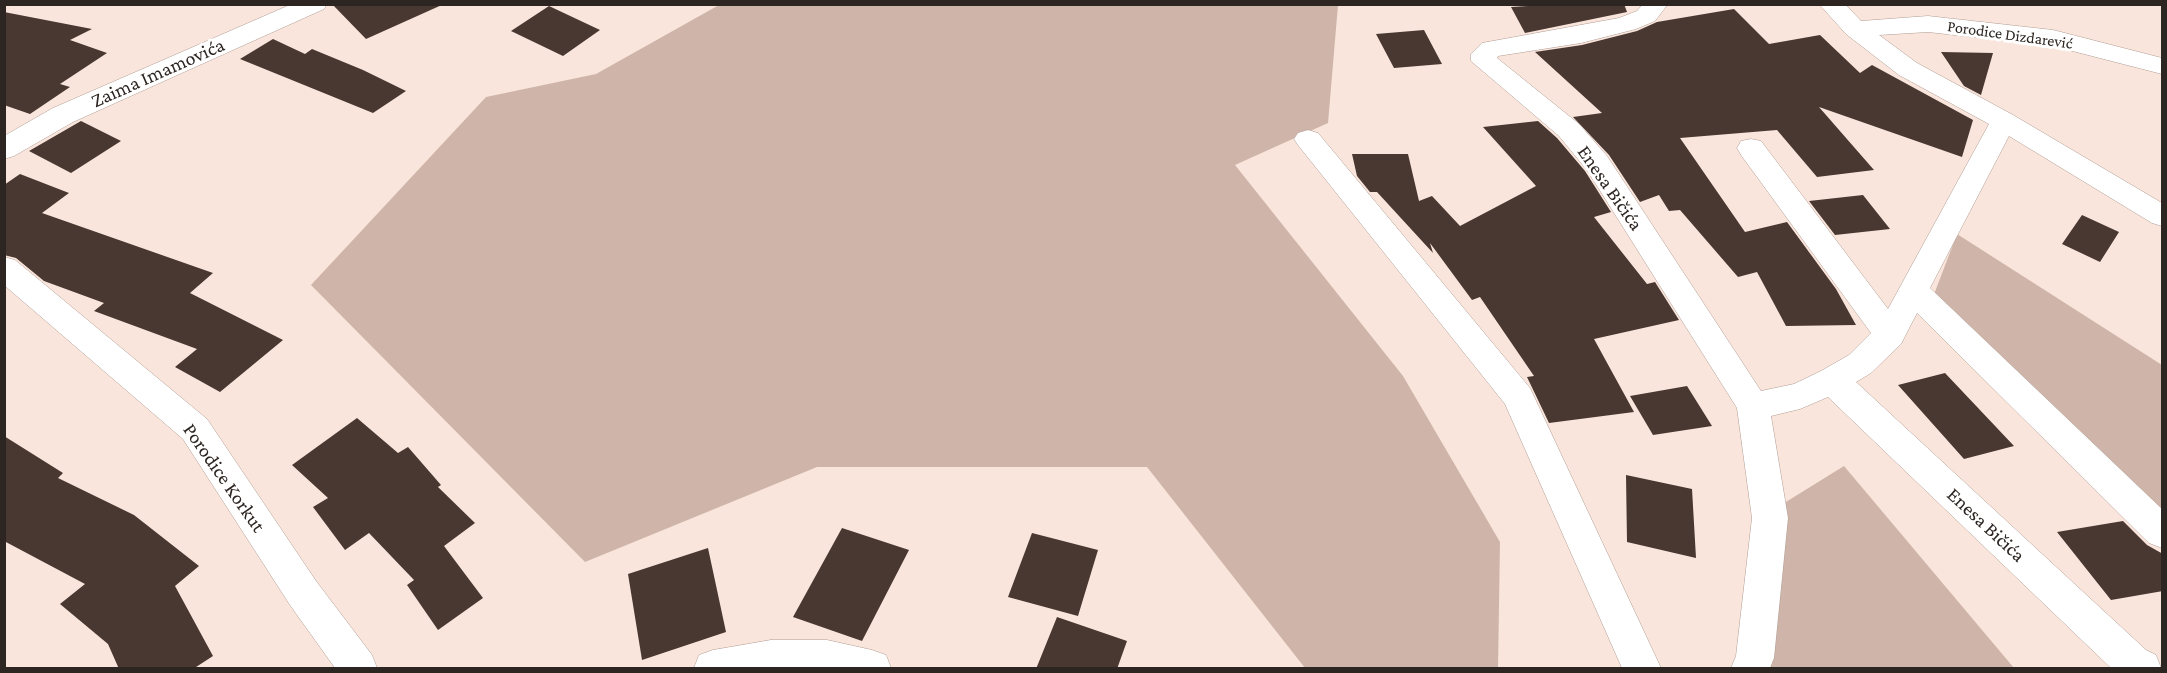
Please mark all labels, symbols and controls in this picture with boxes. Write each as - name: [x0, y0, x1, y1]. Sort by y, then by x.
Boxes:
- street label: Porodice Dizdarević: [1946, 17, 2074, 53]
- street label: Zaima Imamovića: [88, 33, 228, 113]
- street label: Enesa Bičića: [1572, 141, 1648, 235]
- street label: Porodice Korkut: [178, 419, 270, 537]
- street label: Enesa Bičića: [1942, 483, 2030, 567]

